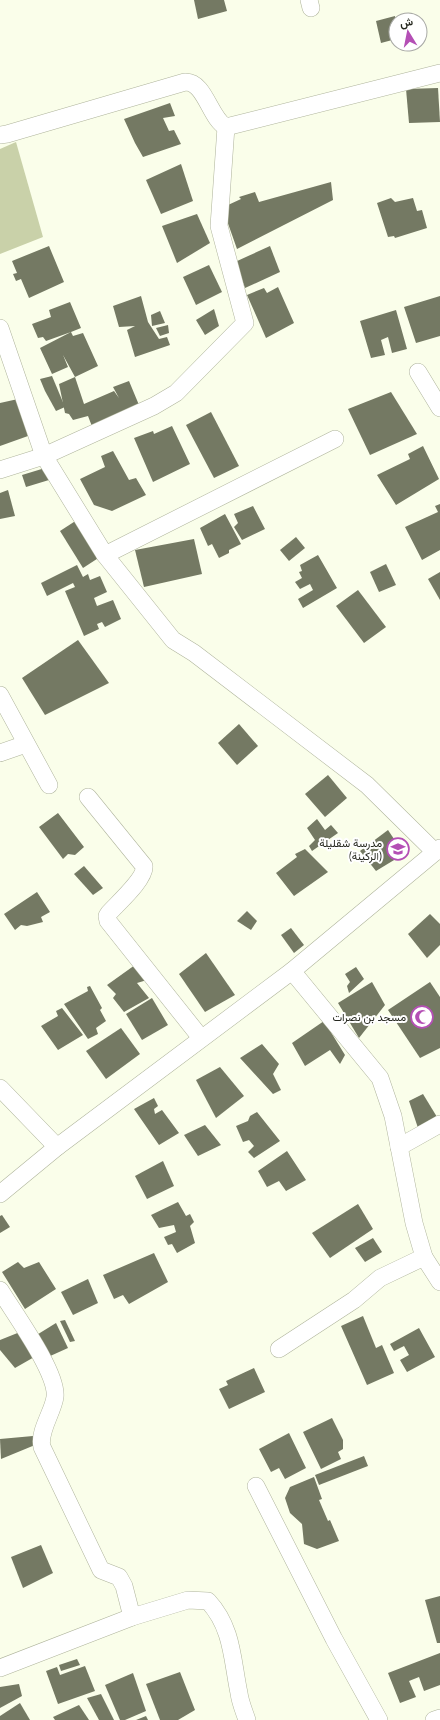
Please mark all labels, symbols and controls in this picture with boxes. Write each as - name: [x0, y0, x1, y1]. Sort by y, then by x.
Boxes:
- north arrow: [388, 12, 428, 52]
- text: ش: [399, 14, 414, 30]
- place label: مدرسة شقليلة (الركينة): [319, 836, 382, 863]
- school or university icon: مدرسة شقليلة (الركينة): [385, 836, 411, 862]
- mosque icon: مسجد بن نصرات: [409, 1004, 435, 1030]
- place label: مسجد بن نصرات: [332, 1010, 406, 1024]

